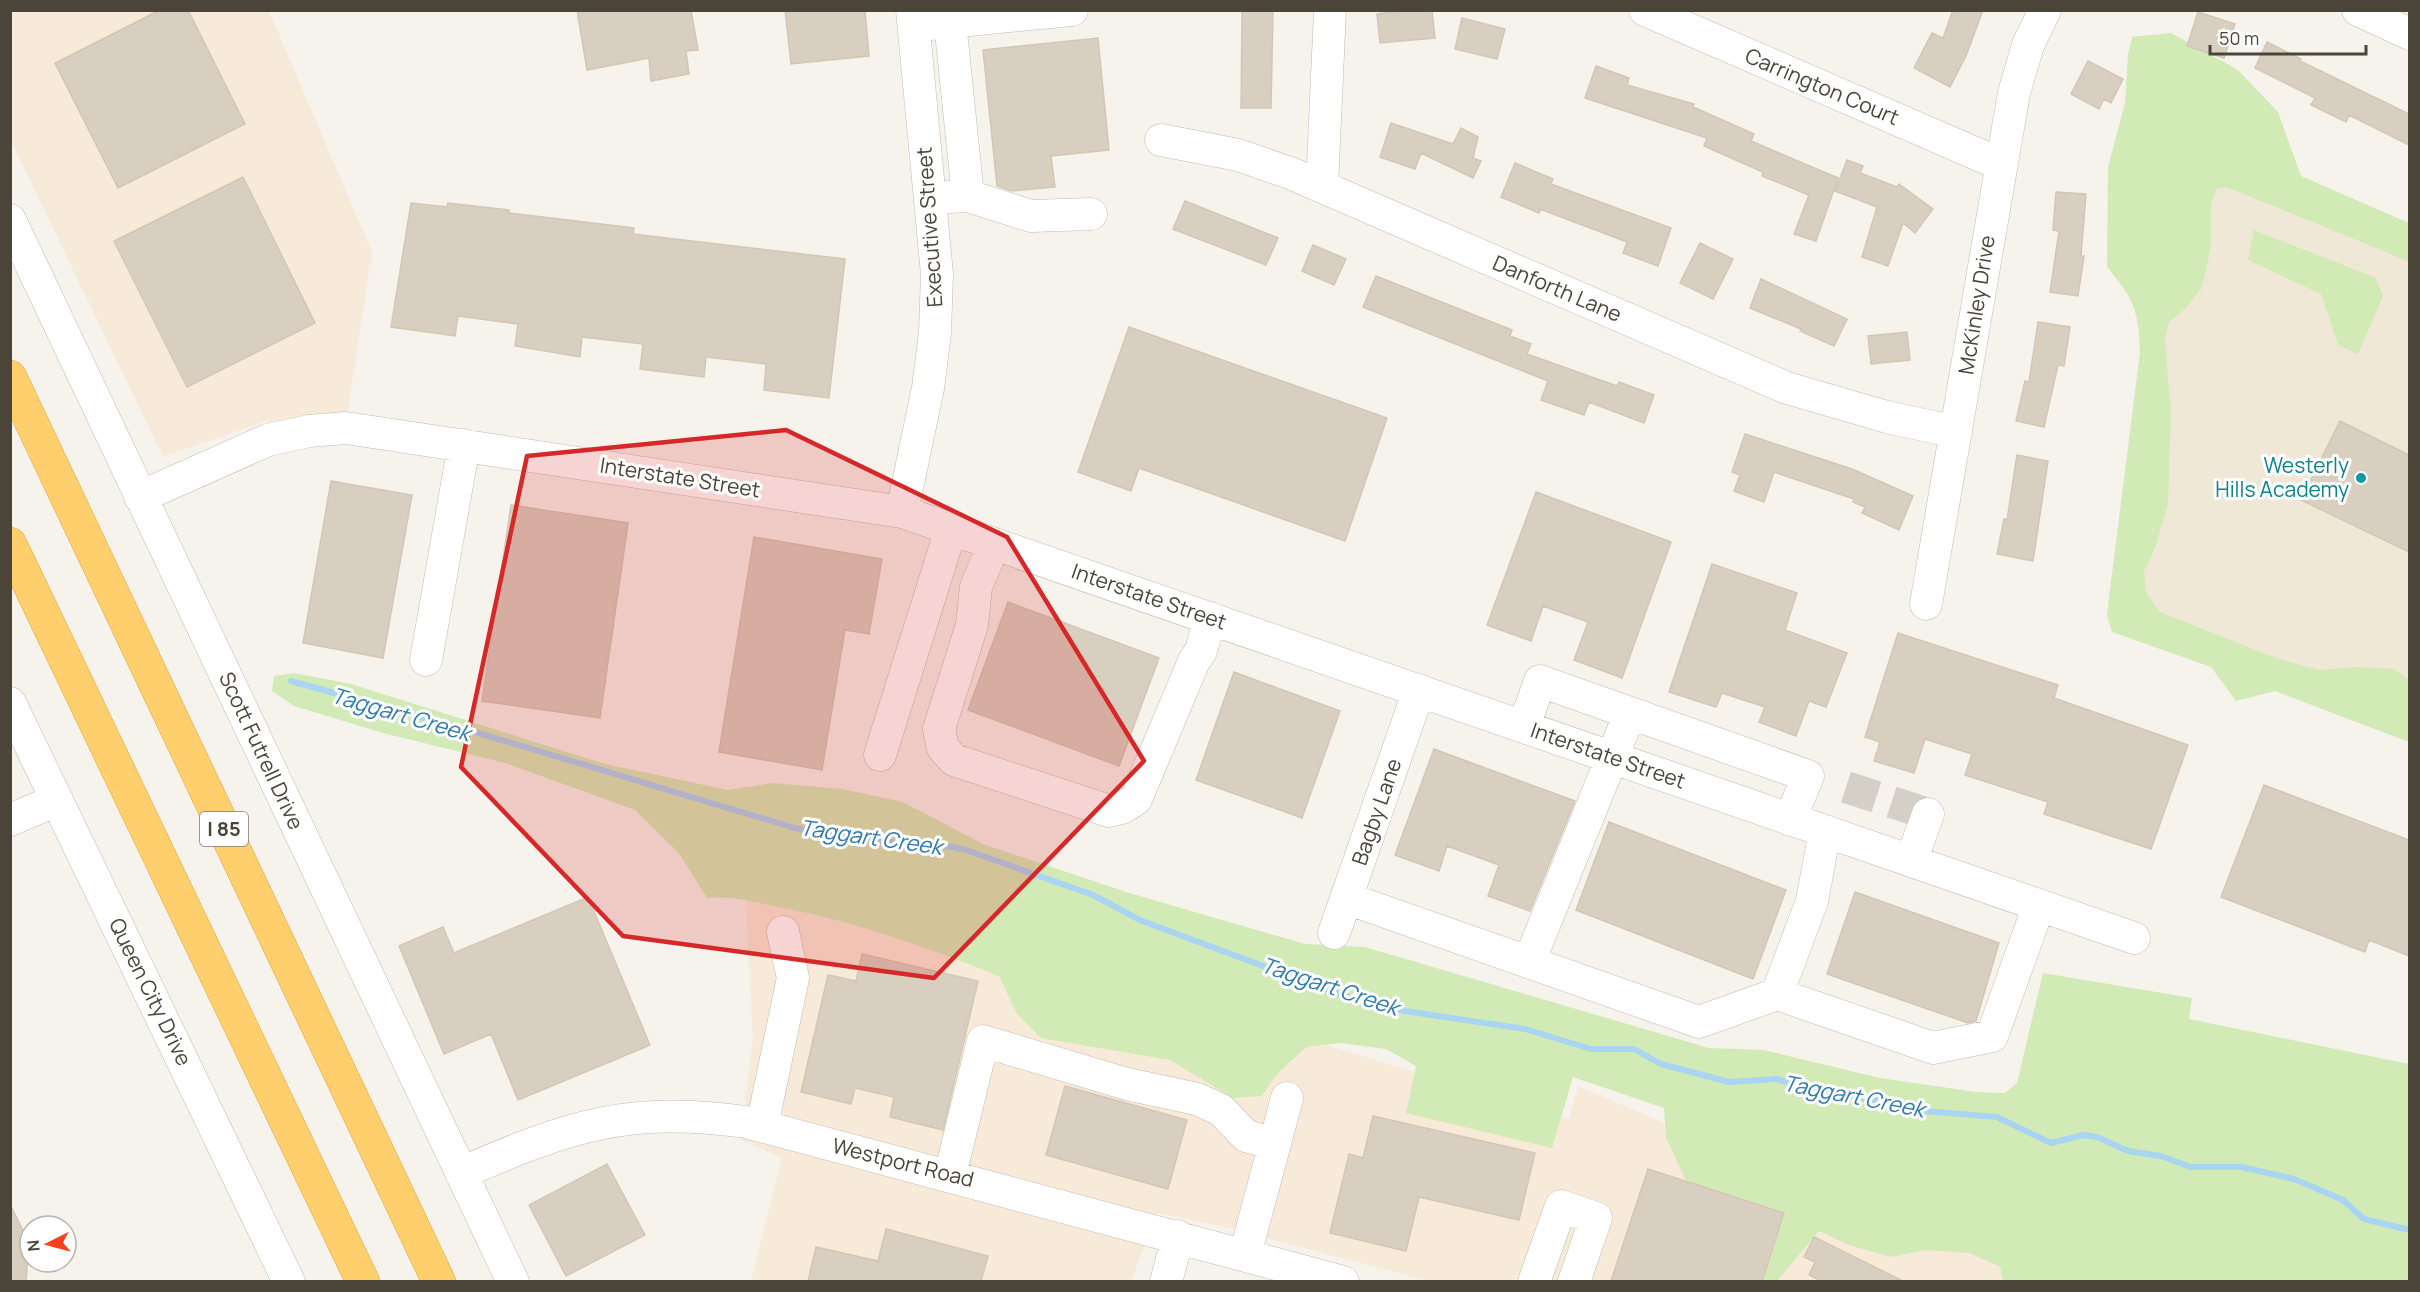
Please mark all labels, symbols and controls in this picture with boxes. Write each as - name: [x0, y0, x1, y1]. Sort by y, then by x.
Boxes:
- scale bar: [2210, 18, 2366, 56]
- text: 50 m: [2219, 26, 2259, 50]
- street label: Carrington Court: [1741, 41, 1904, 131]
- street label: Executive Street: [909, 146, 949, 308]
- street label: McKinley Drive: [1951, 233, 2001, 376]
- street label: Danforth Lane: [1489, 248, 1626, 328]
- street label: Interstate Street: [598, 451, 762, 504]
- place label: Westerly Hills Academy: [2215, 451, 2349, 503]
- marker: Westerly Hills Academy: [2354, 471, 2368, 485]
- street label: Interstate Street: [1068, 556, 1230, 636]
- street label: Scott Futrell Drive: [213, 667, 311, 834]
- water label: Taggart Creek: [328, 680, 477, 749]
- street label: Interstate Street: [1527, 715, 1689, 795]
- street label: Bagby Lane: [1345, 755, 1407, 869]
- road number: I 85: [200, 812, 248, 846]
- water label: Taggart Creek: [798, 812, 947, 862]
- street label: Queen City Drive: [103, 913, 199, 1070]
- water label: Taggart Creek: [1257, 950, 1406, 1023]
- water label: Taggart Creek: [1781, 1068, 1930, 1125]
- street label: Westport Road: [830, 1131, 977, 1193]
- north arrow: [18, 1214, 78, 1274]
- text: N: [22, 1239, 45, 1252]

